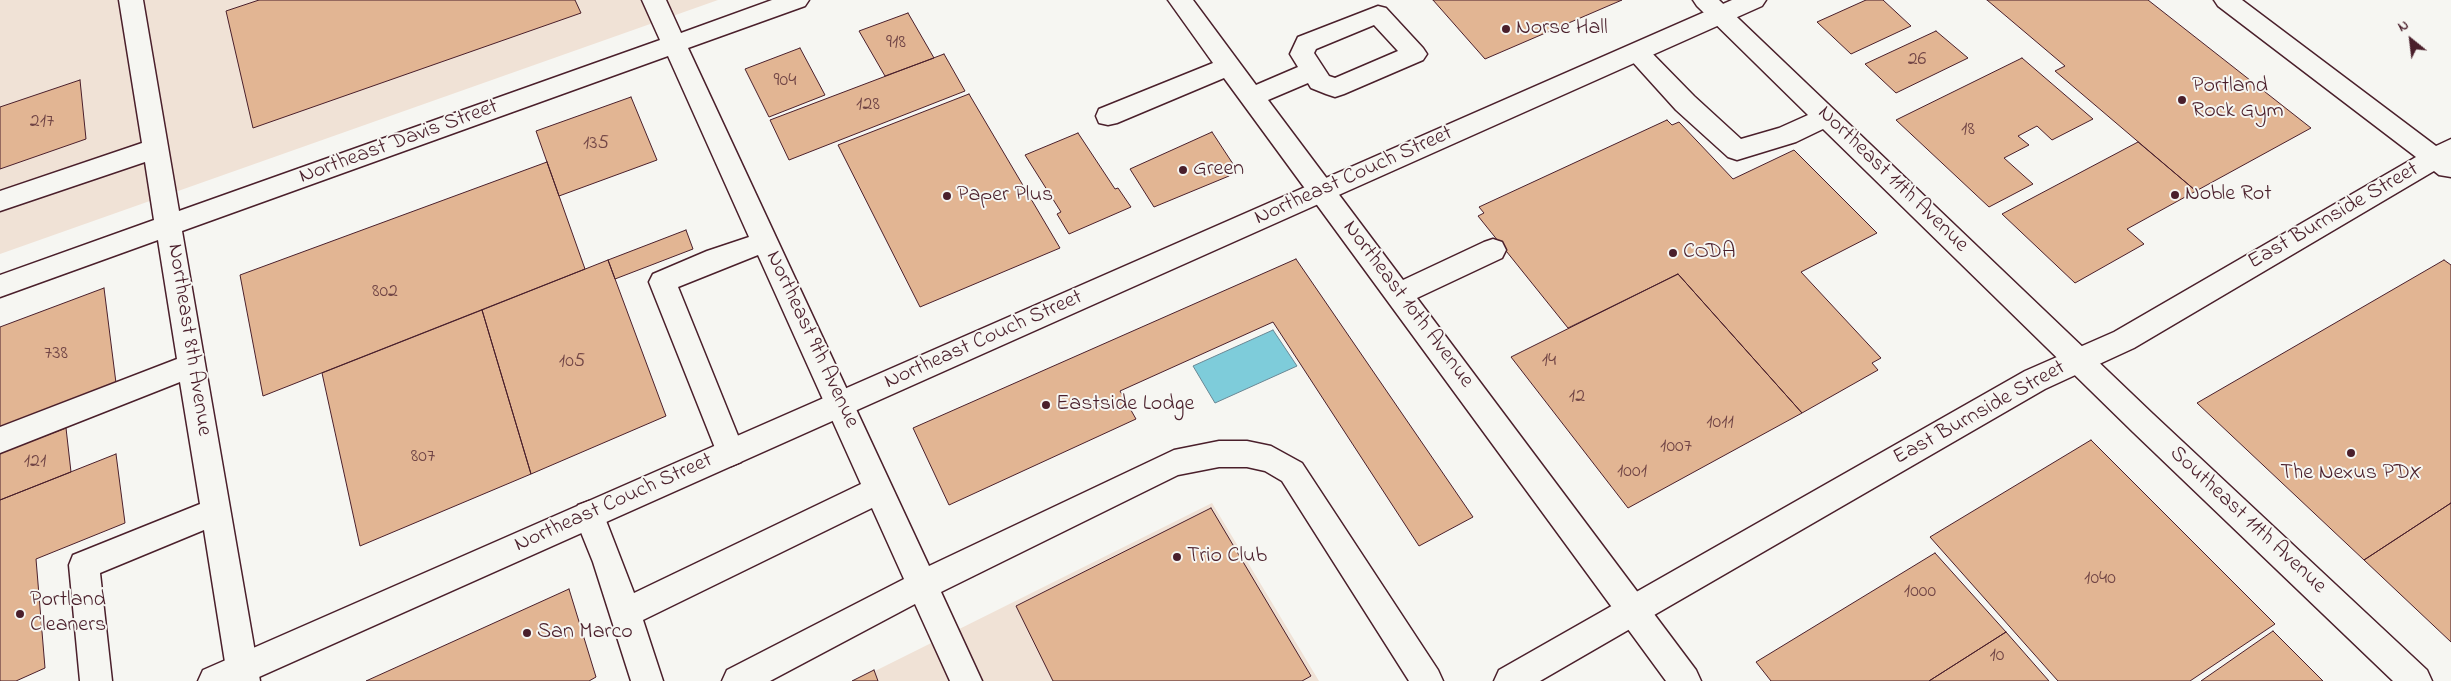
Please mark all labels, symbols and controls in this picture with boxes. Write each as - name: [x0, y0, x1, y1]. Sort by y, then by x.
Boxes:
- north arrow: [2386, 15, 2436, 65]
- text: N: [2394, 15, 2413, 38]
- place label: Norse Hall: [1516, 16, 1608, 42]
- marker: Norse Hall: [1500, 23, 1512, 35]
- house number: 918: [886, 32, 906, 56]
- house number: 26: [1908, 49, 1926, 73]
- house number: 904: [774, 70, 796, 94]
- place label: Portland Rock Gym: [2192, 74, 2284, 125]
- house number: 128: [856, 94, 880, 118]
- marker: Portland Rock Gym: [2176, 94, 2188, 106]
- street label: Northeast Davis Street: [296, 95, 502, 191]
- street label: Northeast 11th Avenue: [1811, 101, 1973, 259]
- house number: 217: [30, 111, 54, 135]
- house number: 18: [1961, 119, 1975, 143]
- street label: Northeast Couch Street: [1251, 121, 1457, 233]
- house number: 135: [583, 133, 609, 157]
- place label: Green: [1193, 157, 1244, 183]
- street label: East Burnside Street: [2244, 157, 2424, 277]
- marker: Green: [1177, 164, 1189, 176]
- place label: Noble Rot: [2185, 182, 2272, 208]
- place label: Paper Plus: [957, 183, 1053, 209]
- marker: Noble Rot: [2169, 189, 2181, 201]
- marker: Paper Plus: [941, 190, 953, 202]
- street label: Northeast 10th Avenue: [1336, 216, 1478, 394]
- place label: CODA: [1683, 240, 1735, 266]
- street label: Northeast 8th Avenue: [160, 242, 216, 438]
- street label: Northeast 9th Avenue: [758, 247, 864, 433]
- marker: CODA: [1667, 247, 1679, 259]
- house number: 802: [372, 281, 398, 305]
- street label: Northeast Couch Street: [881, 285, 1087, 397]
- house number: 738: [44, 343, 68, 367]
- house number: 14: [1542, 350, 1556, 374]
- house number: 105: [559, 351, 585, 375]
- street label: East Burnside Street: [1889, 356, 2071, 472]
- house number: 12: [1569, 386, 1585, 410]
- place label: Eastside Lodge: [1056, 392, 1194, 418]
- marker: Eastside Lodge: [1040, 399, 1052, 411]
- house number: 1011: [1706, 412, 1734, 436]
- house number: 1007: [1660, 436, 1692, 460]
- street label: Southeast 11th Avenue: [2163, 441, 2331, 601]
- house number: 807: [411, 446, 435, 470]
- marker: The Nexus PDX: [2345, 447, 2357, 459]
- street label: Northeast Couch Street: [511, 448, 717, 560]
- house number: 121: [24, 451, 46, 475]
- house number: 1001: [1617, 461, 1647, 485]
- place label: The Nexus PDX: [2280, 461, 2422, 487]
- place label: Trio Club: [1187, 544, 1267, 570]
- marker: Trio Club: [1171, 551, 1183, 563]
- house number: 1040: [2084, 568, 2116, 592]
- house number: 1000: [1904, 581, 1936, 605]
- place label: Portland Cleaners: [30, 588, 106, 640]
- marker: Portland Cleaners: [14, 608, 26, 620]
- place label: San Marco: [537, 620, 633, 646]
- marker: San Marco: [521, 627, 533, 639]
- house number: 10: [1990, 645, 2004, 669]

